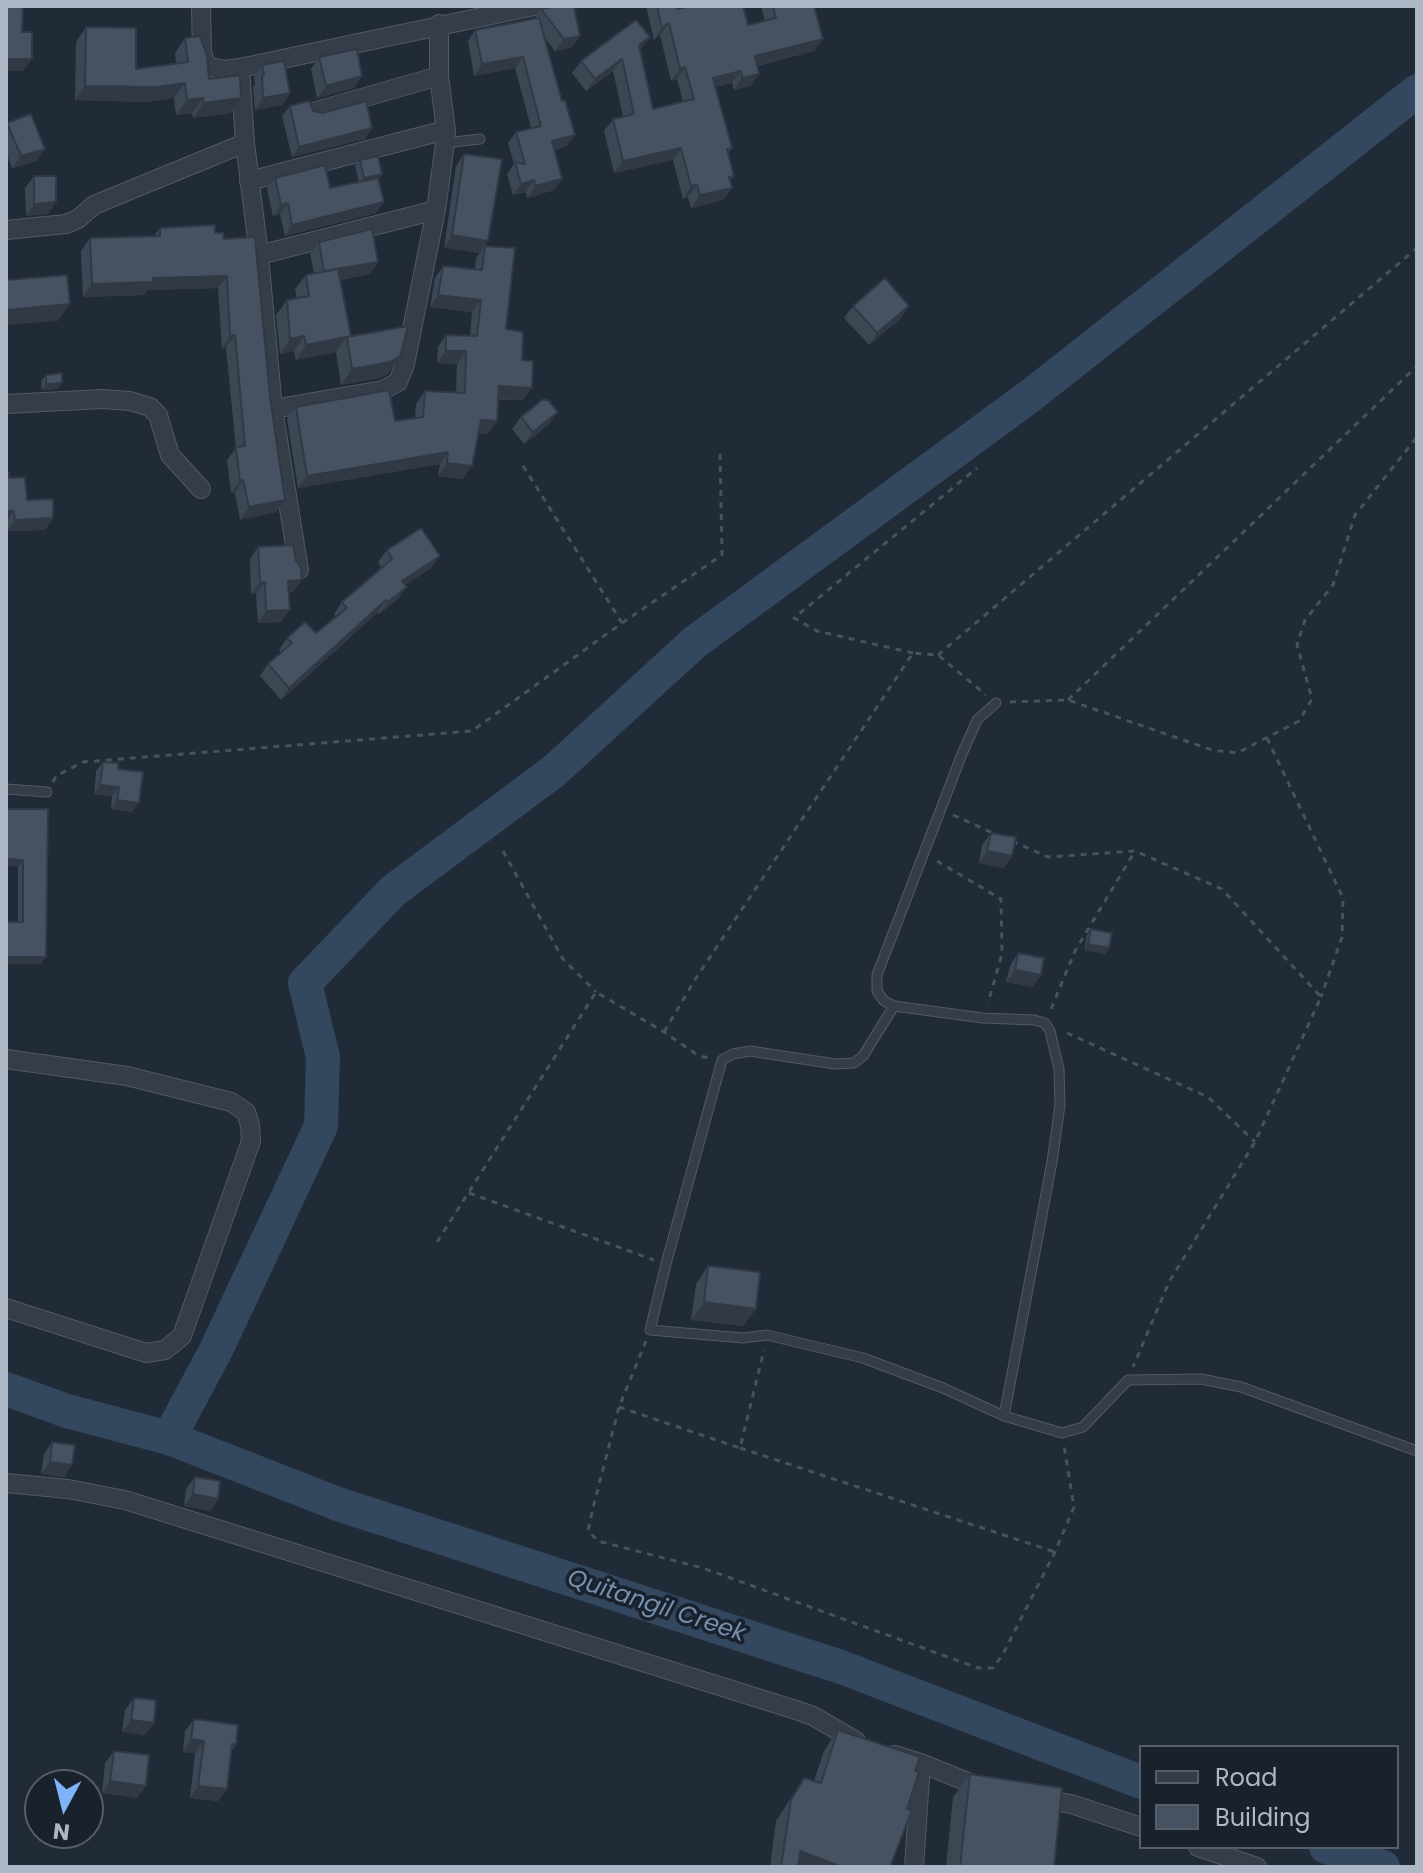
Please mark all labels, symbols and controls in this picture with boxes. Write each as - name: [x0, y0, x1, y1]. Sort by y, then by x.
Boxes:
- water label: Quitangil Creek: [563, 1565, 749, 1649]
- legend: [1139, 1745, 1399, 1849]
- text: Road: [1215, 1761, 1277, 1794]
- north arrow: [24, 1769, 104, 1849]
- text: Building: [1215, 1801, 1311, 1834]
- text: N: [51, 1815, 71, 1848]

